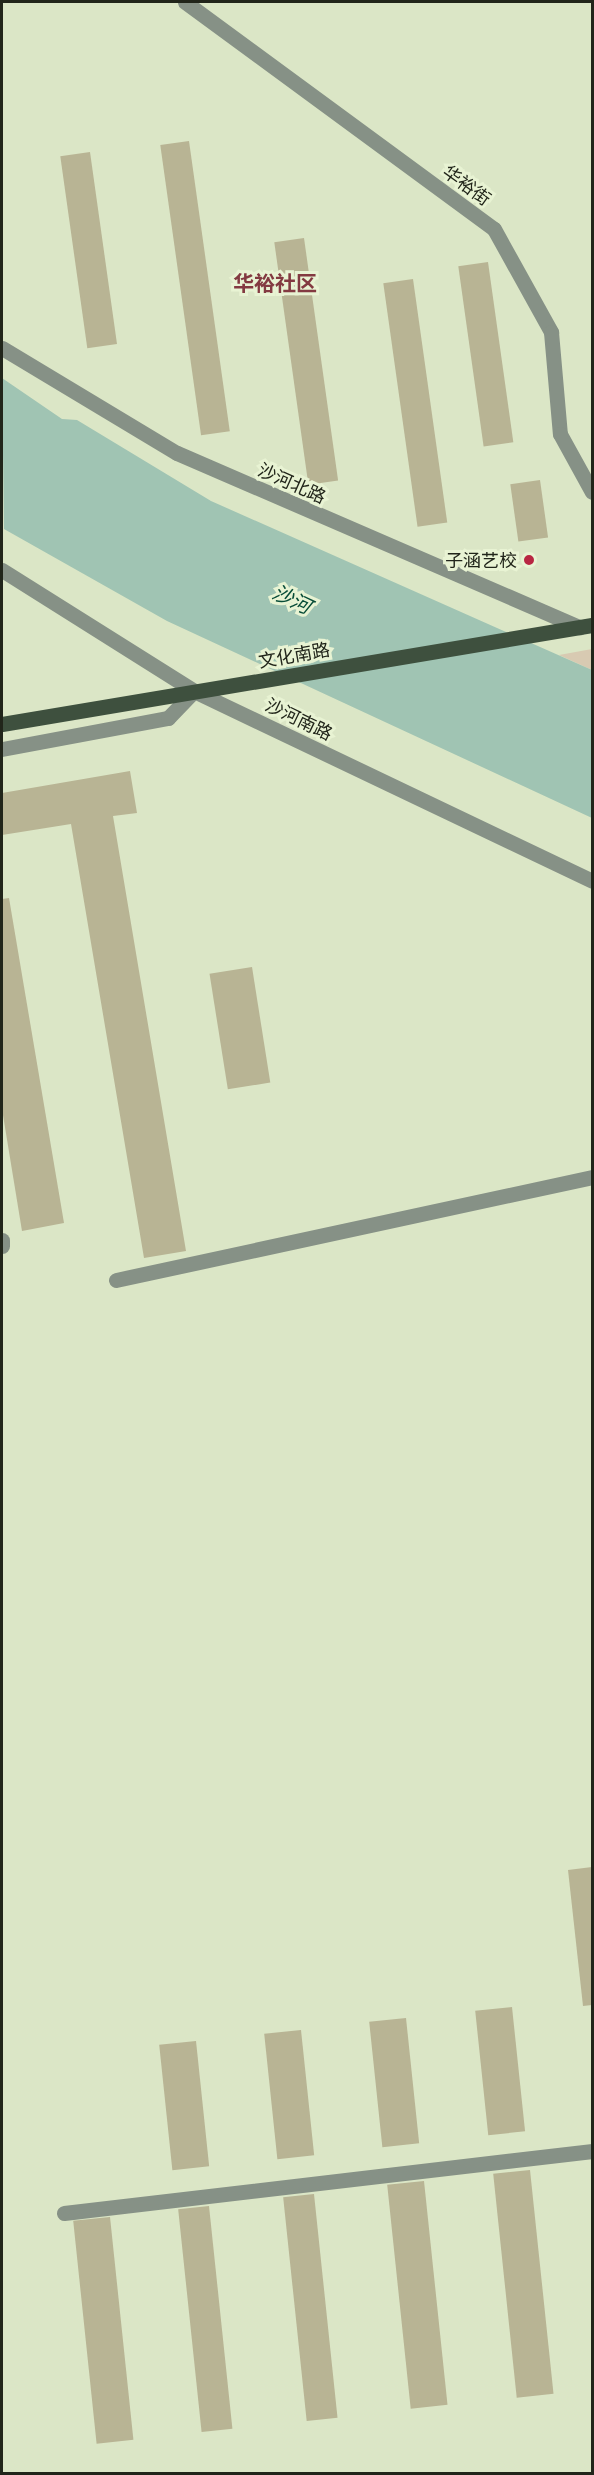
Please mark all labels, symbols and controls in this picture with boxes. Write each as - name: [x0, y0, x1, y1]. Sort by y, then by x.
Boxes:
- street label: 华裕街: [439, 160, 495, 210]
- district label: 华裕社区: [233, 270, 317, 296]
- street label: 沙河北路: [255, 458, 329, 508]
- place label: 子涵艺校: [445, 549, 517, 571]
- marker: 子涵艺校: [522, 553, 536, 567]
- water label: 沙河: [269, 580, 315, 618]
- street label: 文化南路: [257, 638, 331, 672]
- street label: 沙河南路: [262, 694, 336, 744]

